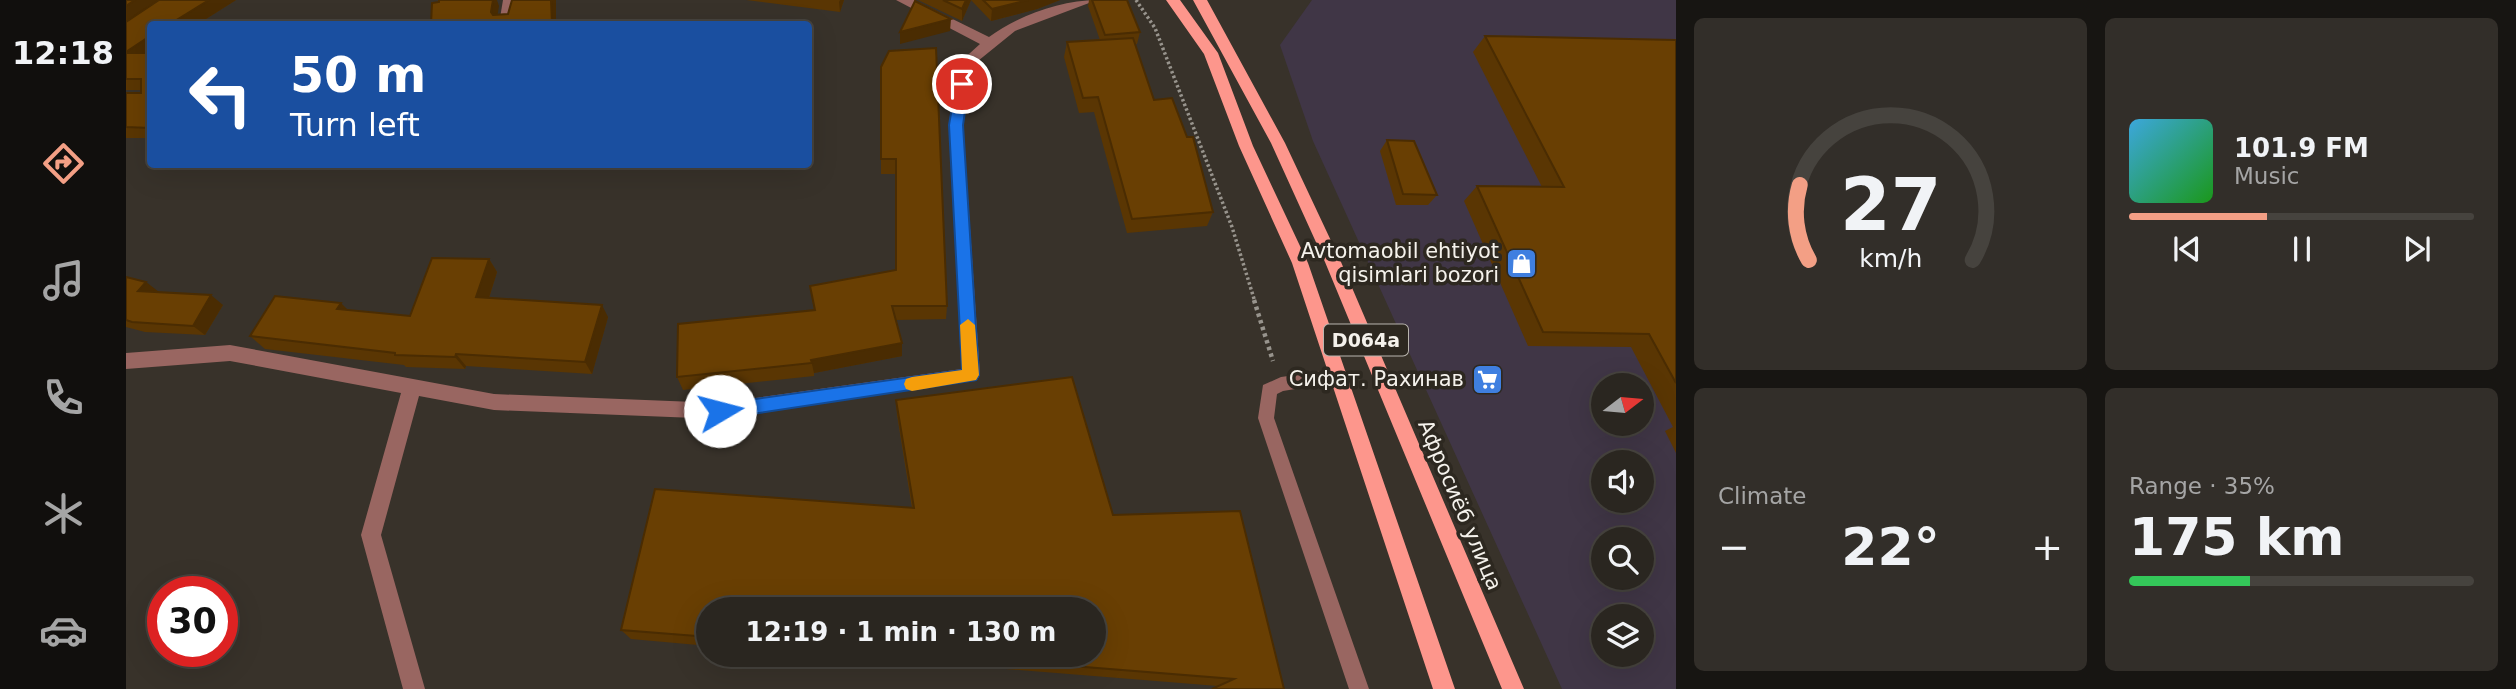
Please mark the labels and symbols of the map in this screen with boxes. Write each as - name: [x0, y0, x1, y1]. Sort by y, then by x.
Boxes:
- pin: [932, 54, 992, 114]
- place label: Avtomaobil ehtiyot qisimlari bozori: [1301, 239, 1499, 287]
- shop icon: Avtomaobil ehtiyot qisimlari bozori: [1505, 246, 1539, 280]
- road number: D064a: [1324, 324, 1408, 356]
- supermarket icon: Сифат. Рахинав: [1470, 362, 1504, 396]
- place label: Сифат. Рахинав: [1289, 367, 1464, 391]
- north arrow: [1591, 373, 1654, 436]
- position arrow: [683, 374, 757, 448]
- street label: Афросиёб улица: [1413, 416, 1507, 594]
- speed limit sign: 30: [147, 576, 238, 667]

